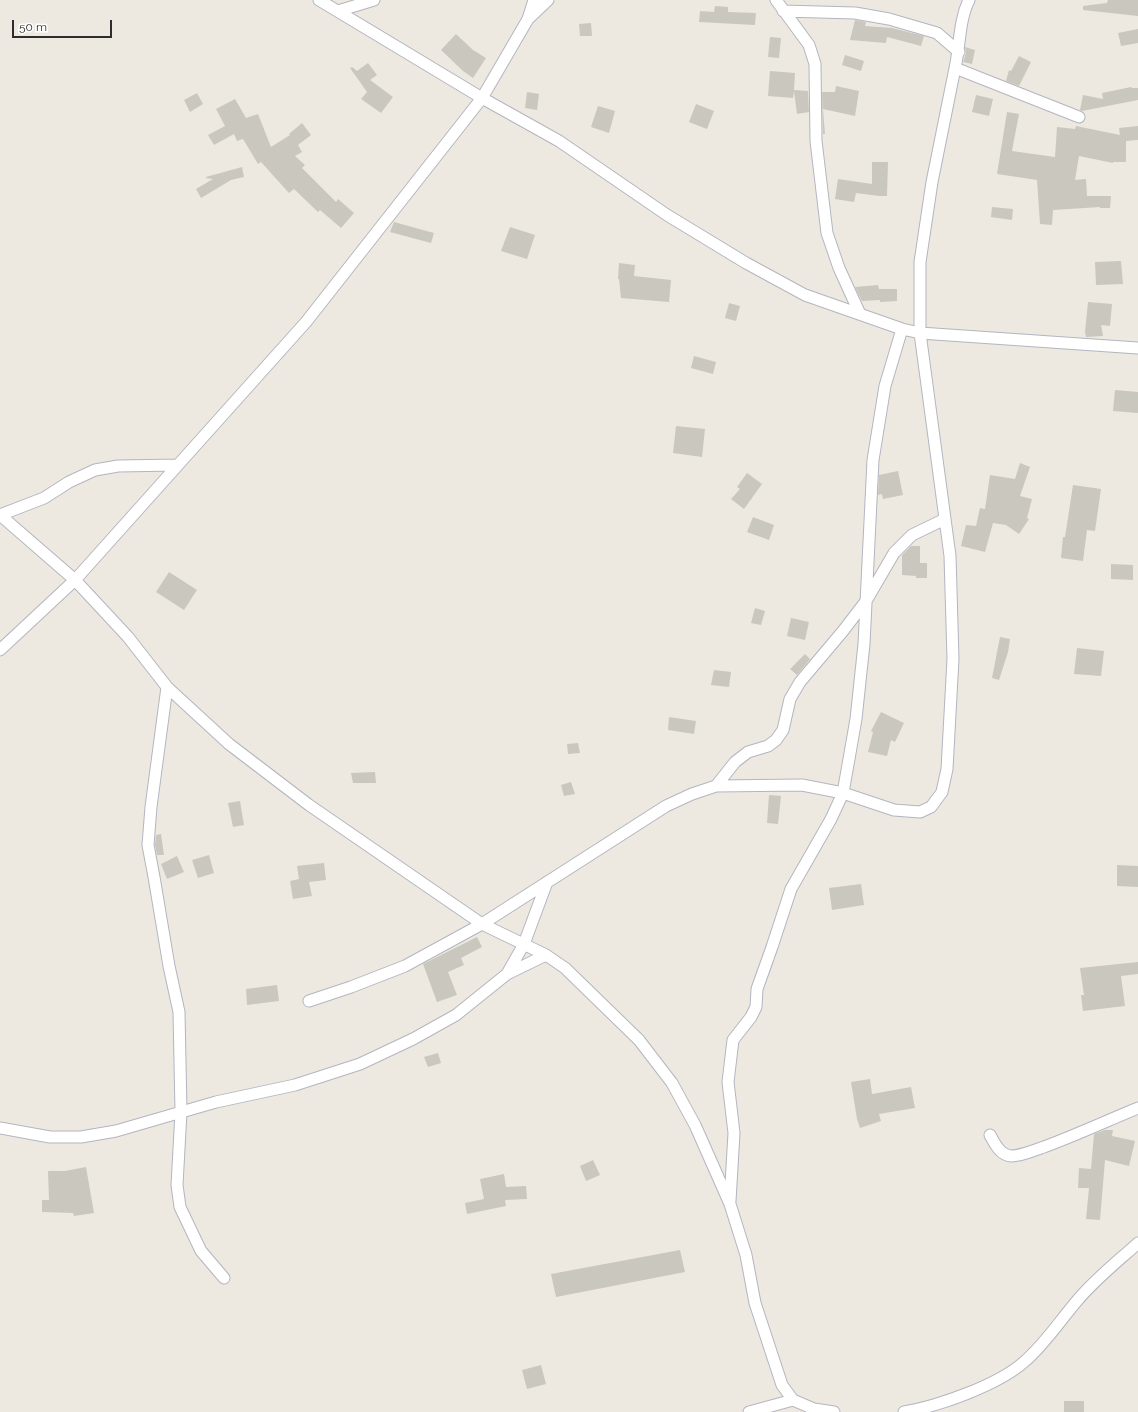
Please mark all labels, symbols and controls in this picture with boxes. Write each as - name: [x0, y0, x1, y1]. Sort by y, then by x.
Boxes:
- scale bar: [14, 12, 114, 38]
- text: 50 m: [19, 20, 47, 34]

